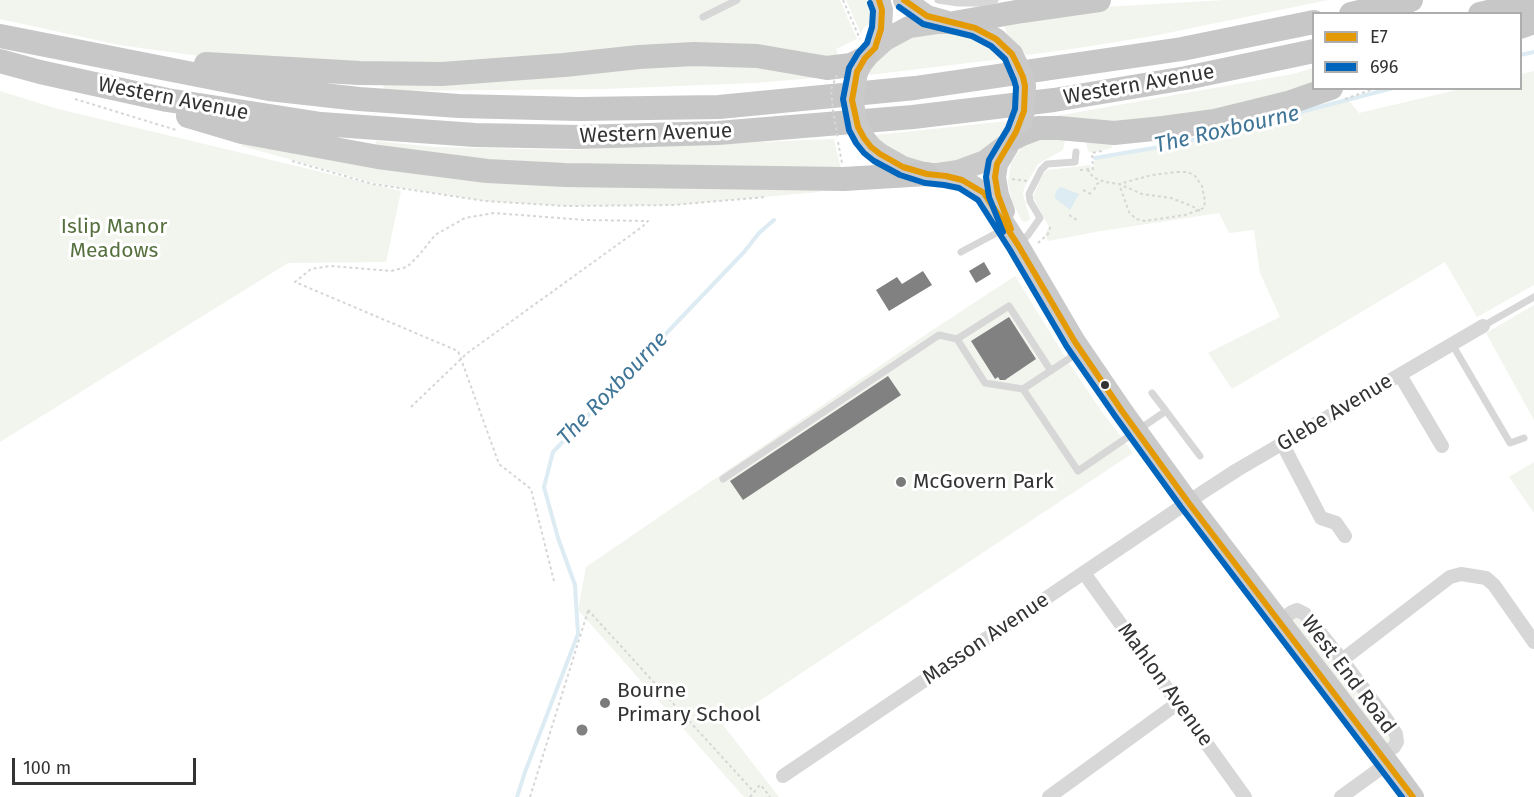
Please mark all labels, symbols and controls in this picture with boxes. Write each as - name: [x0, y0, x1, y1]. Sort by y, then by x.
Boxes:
- legend: [1312, 12, 1522, 90]
- text: E7: [1370, 26, 1388, 48]
- text: 696: [1370, 56, 1398, 78]
- street label: Western Avenue: [1062, 59, 1216, 111]
- street label: Western Avenue: [96, 72, 250, 126]
- water label: The Roxbourne: [1152, 101, 1302, 159]
- street label: Western Avenue: [579, 119, 733, 149]
- park label: Islip Manor Meadows: [61, 214, 167, 264]
- water label: The Roxbourne: [552, 327, 674, 451]
- street label: Glebe Avenue: [1273, 369, 1397, 457]
- unlabelled marker: [1099, 379, 1111, 391]
- place label: McGovern Park: [913, 469, 1054, 495]
- marker: McGovern Park: [894, 475, 908, 489]
- street label: Masson Avenue: [918, 588, 1054, 690]
- street label: West End Road: [1295, 611, 1401, 739]
- street label: Mahlon Avenue: [1112, 619, 1218, 751]
- place label: Bourne Primary School: [617, 678, 761, 728]
- marker: Bourne Primary School: [598, 696, 612, 710]
- scale bar: [15, 746, 200, 784]
- text: 100 m: [23, 757, 71, 779]

